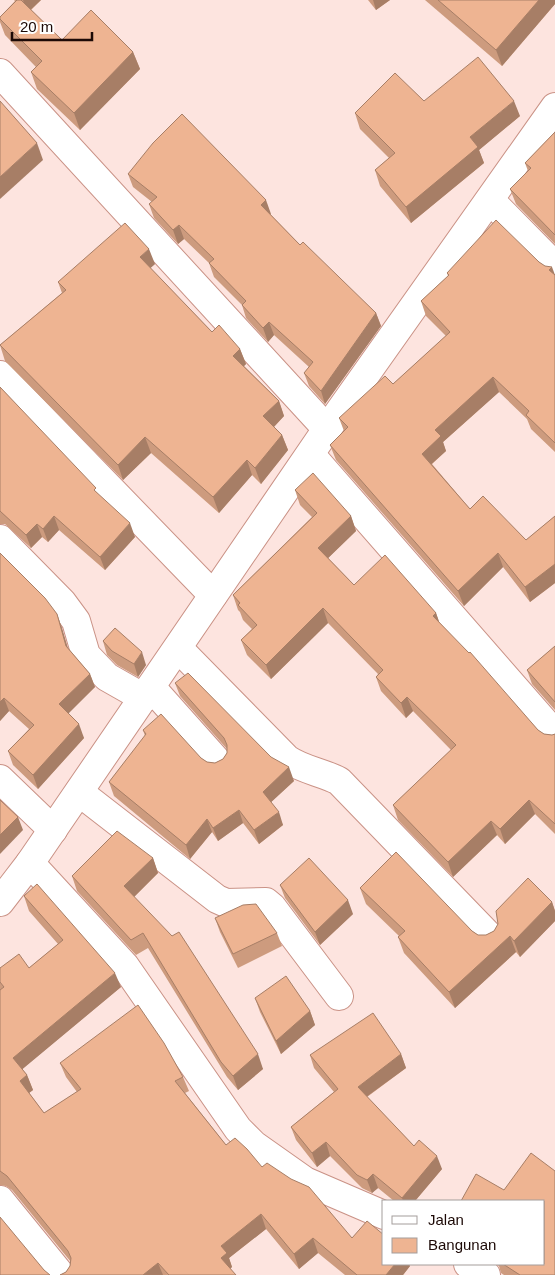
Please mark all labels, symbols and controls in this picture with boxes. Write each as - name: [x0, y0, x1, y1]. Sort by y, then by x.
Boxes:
- scale bar: [12, 10, 92, 42]
- text: 20 m: [20, 18, 53, 35]
- legend: [382, 1200, 545, 1265]
- text: Jalan: [428, 1211, 464, 1228]
- text: Bangunan: [428, 1236, 496, 1253]

